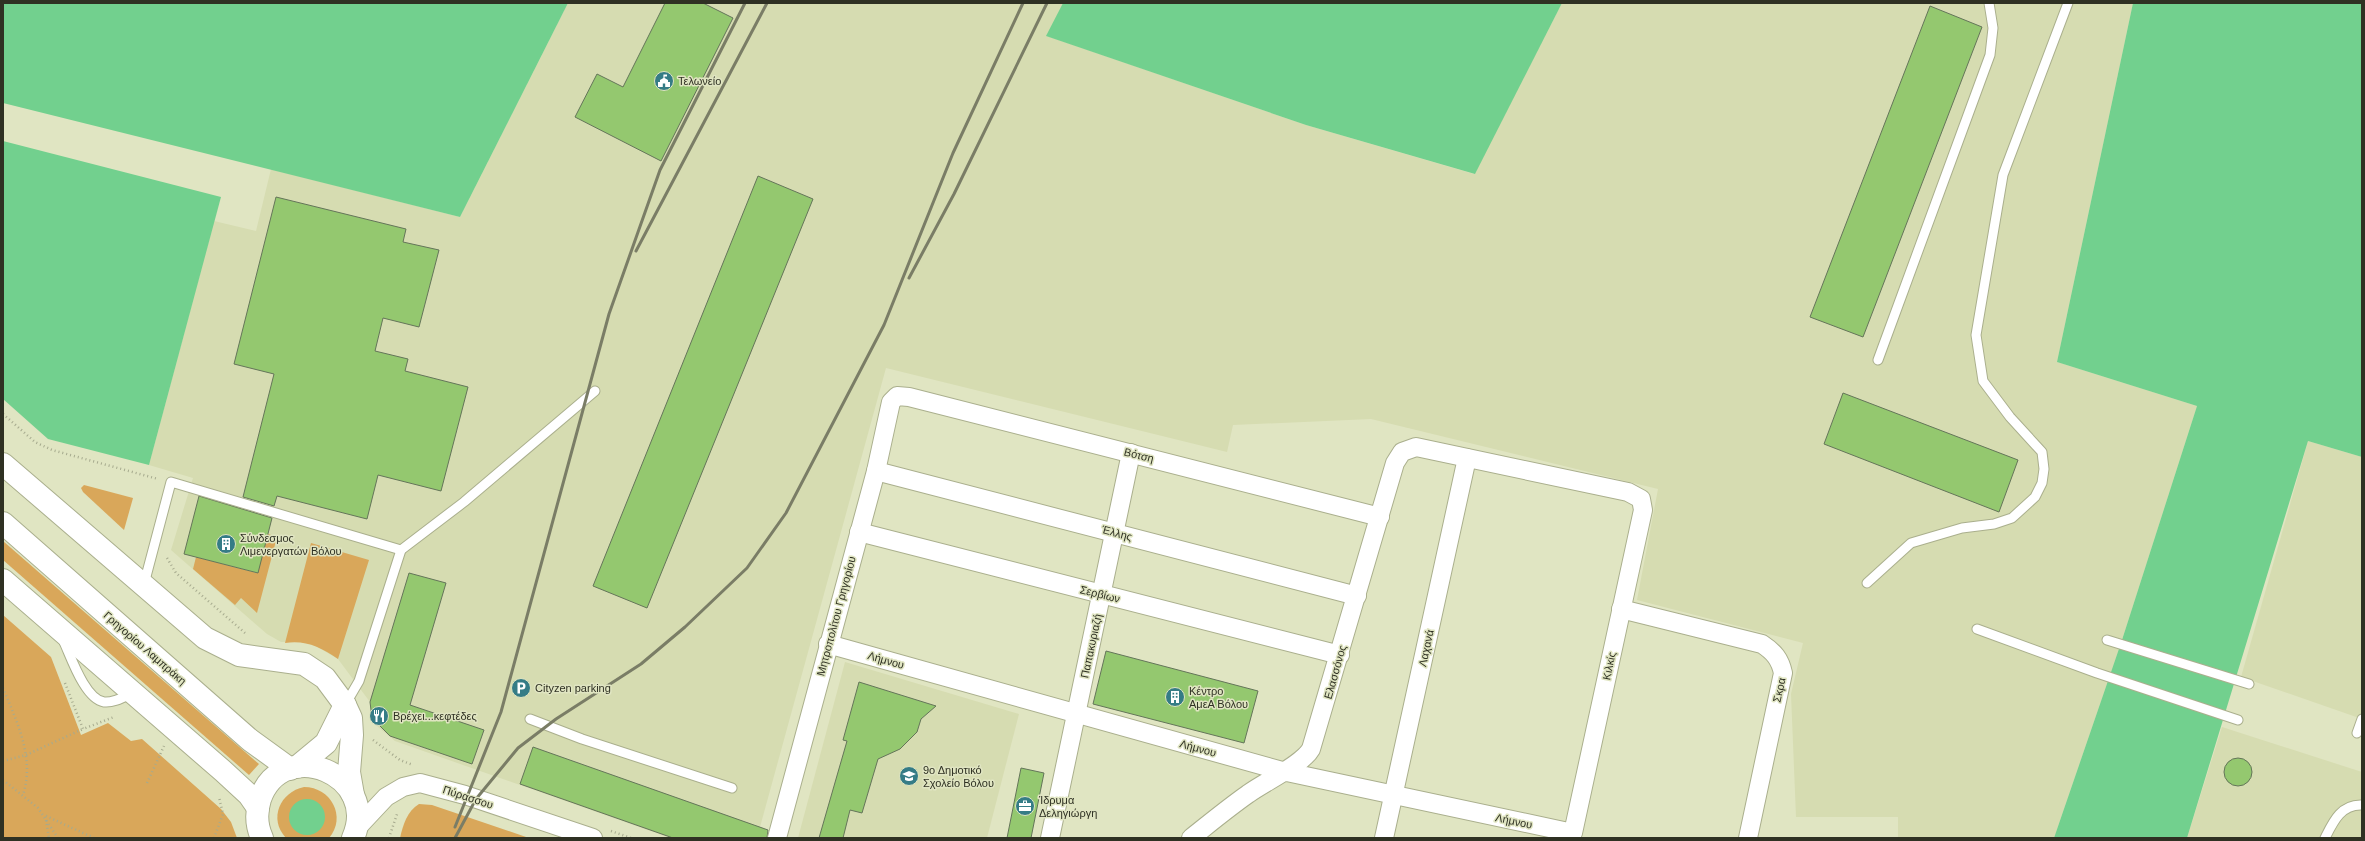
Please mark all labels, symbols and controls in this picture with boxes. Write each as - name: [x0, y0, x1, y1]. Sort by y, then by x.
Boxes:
- public building icon: Τελωνείο: [653, 70, 675, 92]
- place label: Τελωνείο: [678, 75, 721, 87]
- street label: Βότση: [1123, 446, 1155, 464]
- street label: Έλλης: [1099, 523, 1134, 543]
- place label: Σύνδεσμος Λιμενεργατών Βόλου: [240, 532, 342, 557]
- building icon: Σύνδεσμος Λιμενεργατών Βόλου: [215, 533, 237, 555]
- street label: Μητροπολίτου Γρηγορίου: [814, 555, 858, 677]
- street label: Σερβίων: [1079, 583, 1122, 605]
- street label: Γρηγορίου Λαμπράκη: [101, 609, 189, 687]
- street label: Παπακυριαζή: [1078, 613, 1104, 679]
- street label: Λαχανά: [1416, 628, 1436, 668]
- street label: Ελασσόνος: [1322, 644, 1348, 700]
- street label: Λήμνου: [866, 649, 906, 671]
- street label: Κιλκίς: [1600, 651, 1618, 681]
- street label: Σκρα: [1771, 676, 1788, 703]
- parking icon: Cityzen parking: [510, 677, 532, 699]
- place label: Cityzen parking: [535, 682, 611, 694]
- place label: Κέντρο ΑμεΑ Βόλου: [1189, 685, 1248, 710]
- building icon: Κέντρο ΑμεΑ Βόλου: [1164, 686, 1186, 708]
- restaurant icon: Βρέχει...κεφτέδες: [368, 705, 390, 727]
- place label: Βρέχει...κεφτέδες: [393, 710, 477, 722]
- street label: Λήμνου: [1178, 737, 1218, 759]
- place label: 9ο Δημοτικό Σχολείο Βόλου: [923, 764, 994, 789]
- school or university icon: 9ο Δημοτικό Σχολείο Βόλου: [898, 765, 920, 787]
- street label: Πύρασσου: [441, 783, 495, 811]
- place label: Ίδρυμα Δεληγιώργη: [1038, 794, 1097, 819]
- office icon: Ίδρυμα Δεληγιώργη: [1014, 795, 1036, 817]
- street label: Λήμνου: [1494, 811, 1534, 831]

